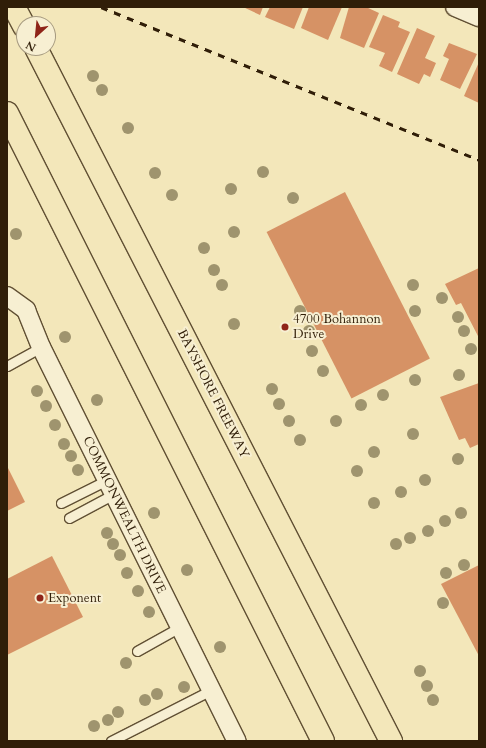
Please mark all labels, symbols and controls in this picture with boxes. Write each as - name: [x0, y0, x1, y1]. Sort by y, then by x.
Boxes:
- north arrow: [16, 16, 56, 56]
- text: N: [23, 37, 38, 55]
- place label: 4700 Bohannon Drive: [293, 312, 381, 343]
- marker: 4700 Bohannon Drive: [280, 322, 290, 332]
- street label: BAYSHORE FREEWAY: [174, 327, 252, 461]
- street label: COMMONWEALTH DRIVE: [79, 434, 169, 596]
- place label: Exponent: [48, 590, 101, 606]
- marker: Exponent: [35, 593, 45, 603]

